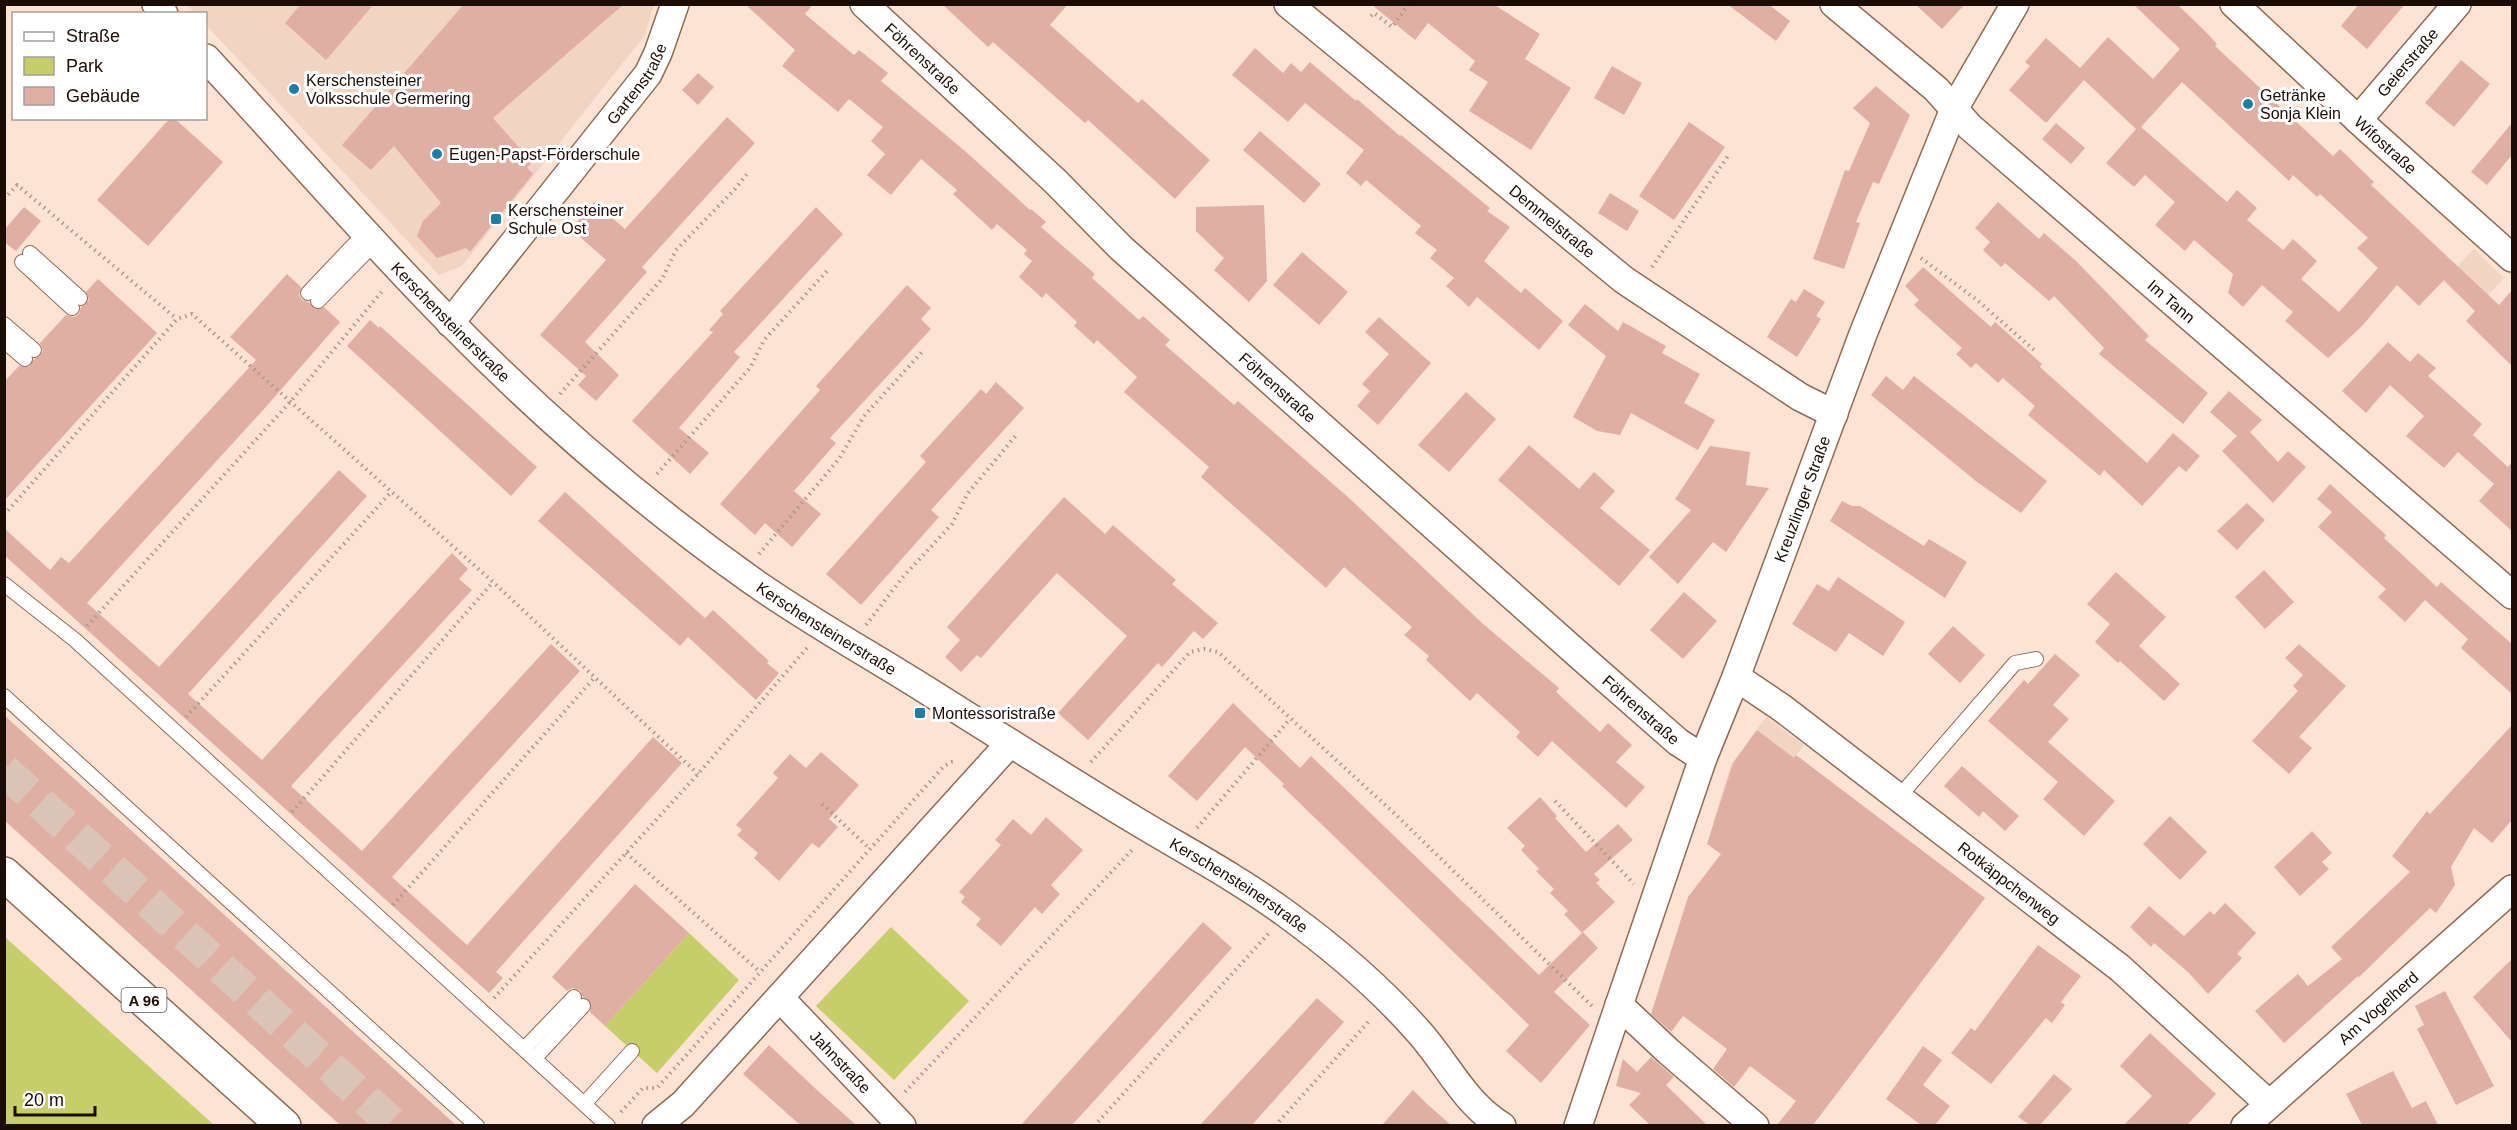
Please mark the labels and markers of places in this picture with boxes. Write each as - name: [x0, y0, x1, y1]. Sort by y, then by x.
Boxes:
- place label: Kerschensteiner Volksschule Germering: [306, 72, 471, 107]
- marker: Kerschensteiner Volksschule Germering: [287, 82, 301, 96]
- place label: Getränke Sonja Klein: [2260, 87, 2341, 122]
- marker: Getränke Sonja Klein: [2241, 97, 2255, 111]
- place label: Eugen-Papst-Förderschule: [449, 146, 640, 163]
- marker: Eugen-Papst-Förderschule: [430, 147, 444, 161]
- place label: Kerschensteiner Schule Ost: [508, 202, 624, 237]
- marker: Kerschensteiner Schule Ost: [489, 212, 503, 226]
- place label: Montessoristraße: [932, 705, 1056, 722]
- marker: Montessoristraße: [913, 706, 927, 720]

